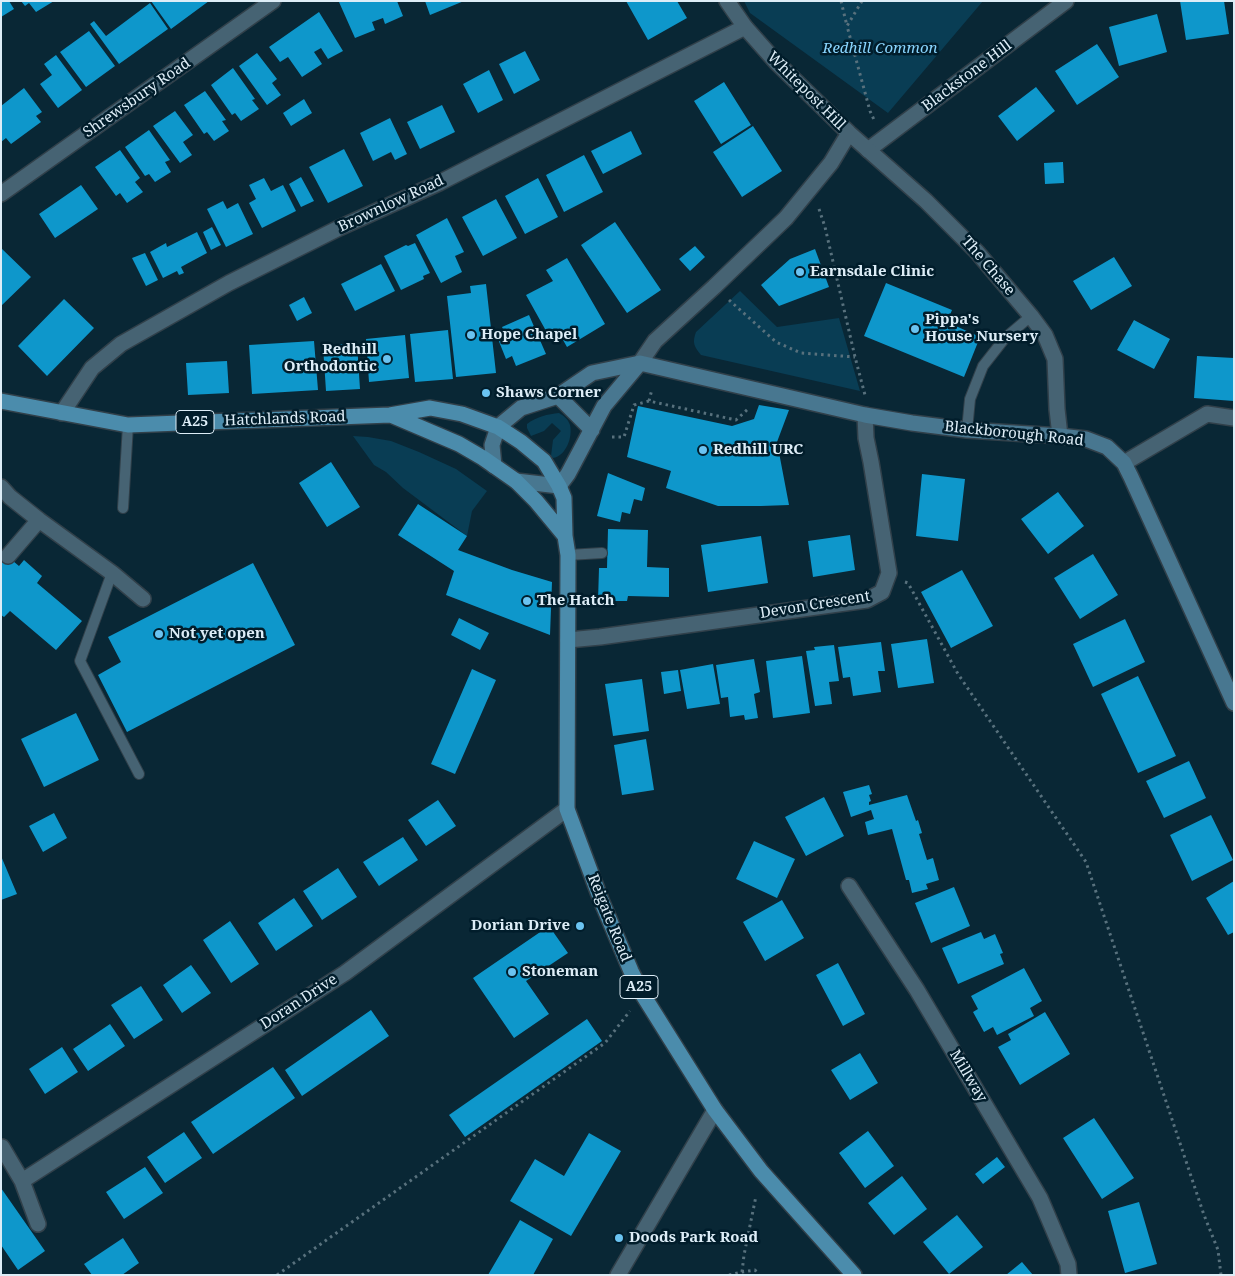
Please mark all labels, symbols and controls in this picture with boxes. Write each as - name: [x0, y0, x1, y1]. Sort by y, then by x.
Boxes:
- street label: Blackstone Hill: [919, 37, 1015, 115]
- park label: Redhill Common: [822, 40, 938, 58]
- street label: Whitepost Hill: [763, 48, 849, 134]
- street label: Shrewsbury Road: [80, 54, 194, 142]
- street label: Brownlow Road: [335, 172, 447, 236]
- street label: The Chase: [957, 233, 1019, 299]
- place label: Earnsdale Clinic: [810, 263, 934, 281]
- marker: Earnsdale Clinic: [794, 266, 806, 278]
- place label: Pippa's House Nursery: [925, 311, 1038, 346]
- marker: Pippa's House Nursery: [909, 323, 921, 335]
- place label: Hope Chapel: [481, 326, 577, 344]
- marker: Hope Chapel: [465, 329, 477, 341]
- place label: Redhill Orthodontic: [284, 341, 377, 376]
- marker: Redhill Orthodontic: [381, 353, 393, 365]
- place label: Shaws Corner: [496, 384, 601, 402]
- marker: Shaws Corner: [480, 387, 492, 399]
- street label: Hatchlands Road: [224, 408, 346, 430]
- road number: A25: [176, 411, 214, 434]
- street label: Blackborough Road: [944, 418, 1084, 450]
- place label: Redhill URC: [713, 441, 803, 459]
- marker: Redhill URC: [697, 444, 709, 456]
- street label: Devon Crescent: [759, 587, 871, 623]
- place label: The Hatch: [537, 592, 615, 610]
- marker: The Hatch: [521, 595, 533, 607]
- place label: Not yet open: [169, 625, 265, 643]
- marker: Not yet open: [153, 628, 165, 640]
- street label: Reigate Road: [583, 872, 635, 964]
- place label: Dorian Drive: [471, 917, 570, 935]
- marker: Dorian Drive: [574, 920, 586, 932]
- place label: Stoneman: [522, 963, 598, 981]
- marker: Stoneman: [506, 966, 518, 978]
- street label: Doran Drive: [257, 971, 341, 1033]
- road number: A25: [620, 976, 658, 999]
- street label: Millway: [945, 1047, 991, 1105]
- place label: Doods Park Road: [629, 1229, 758, 1247]
- marker: Doods Park Road: [613, 1232, 625, 1244]

